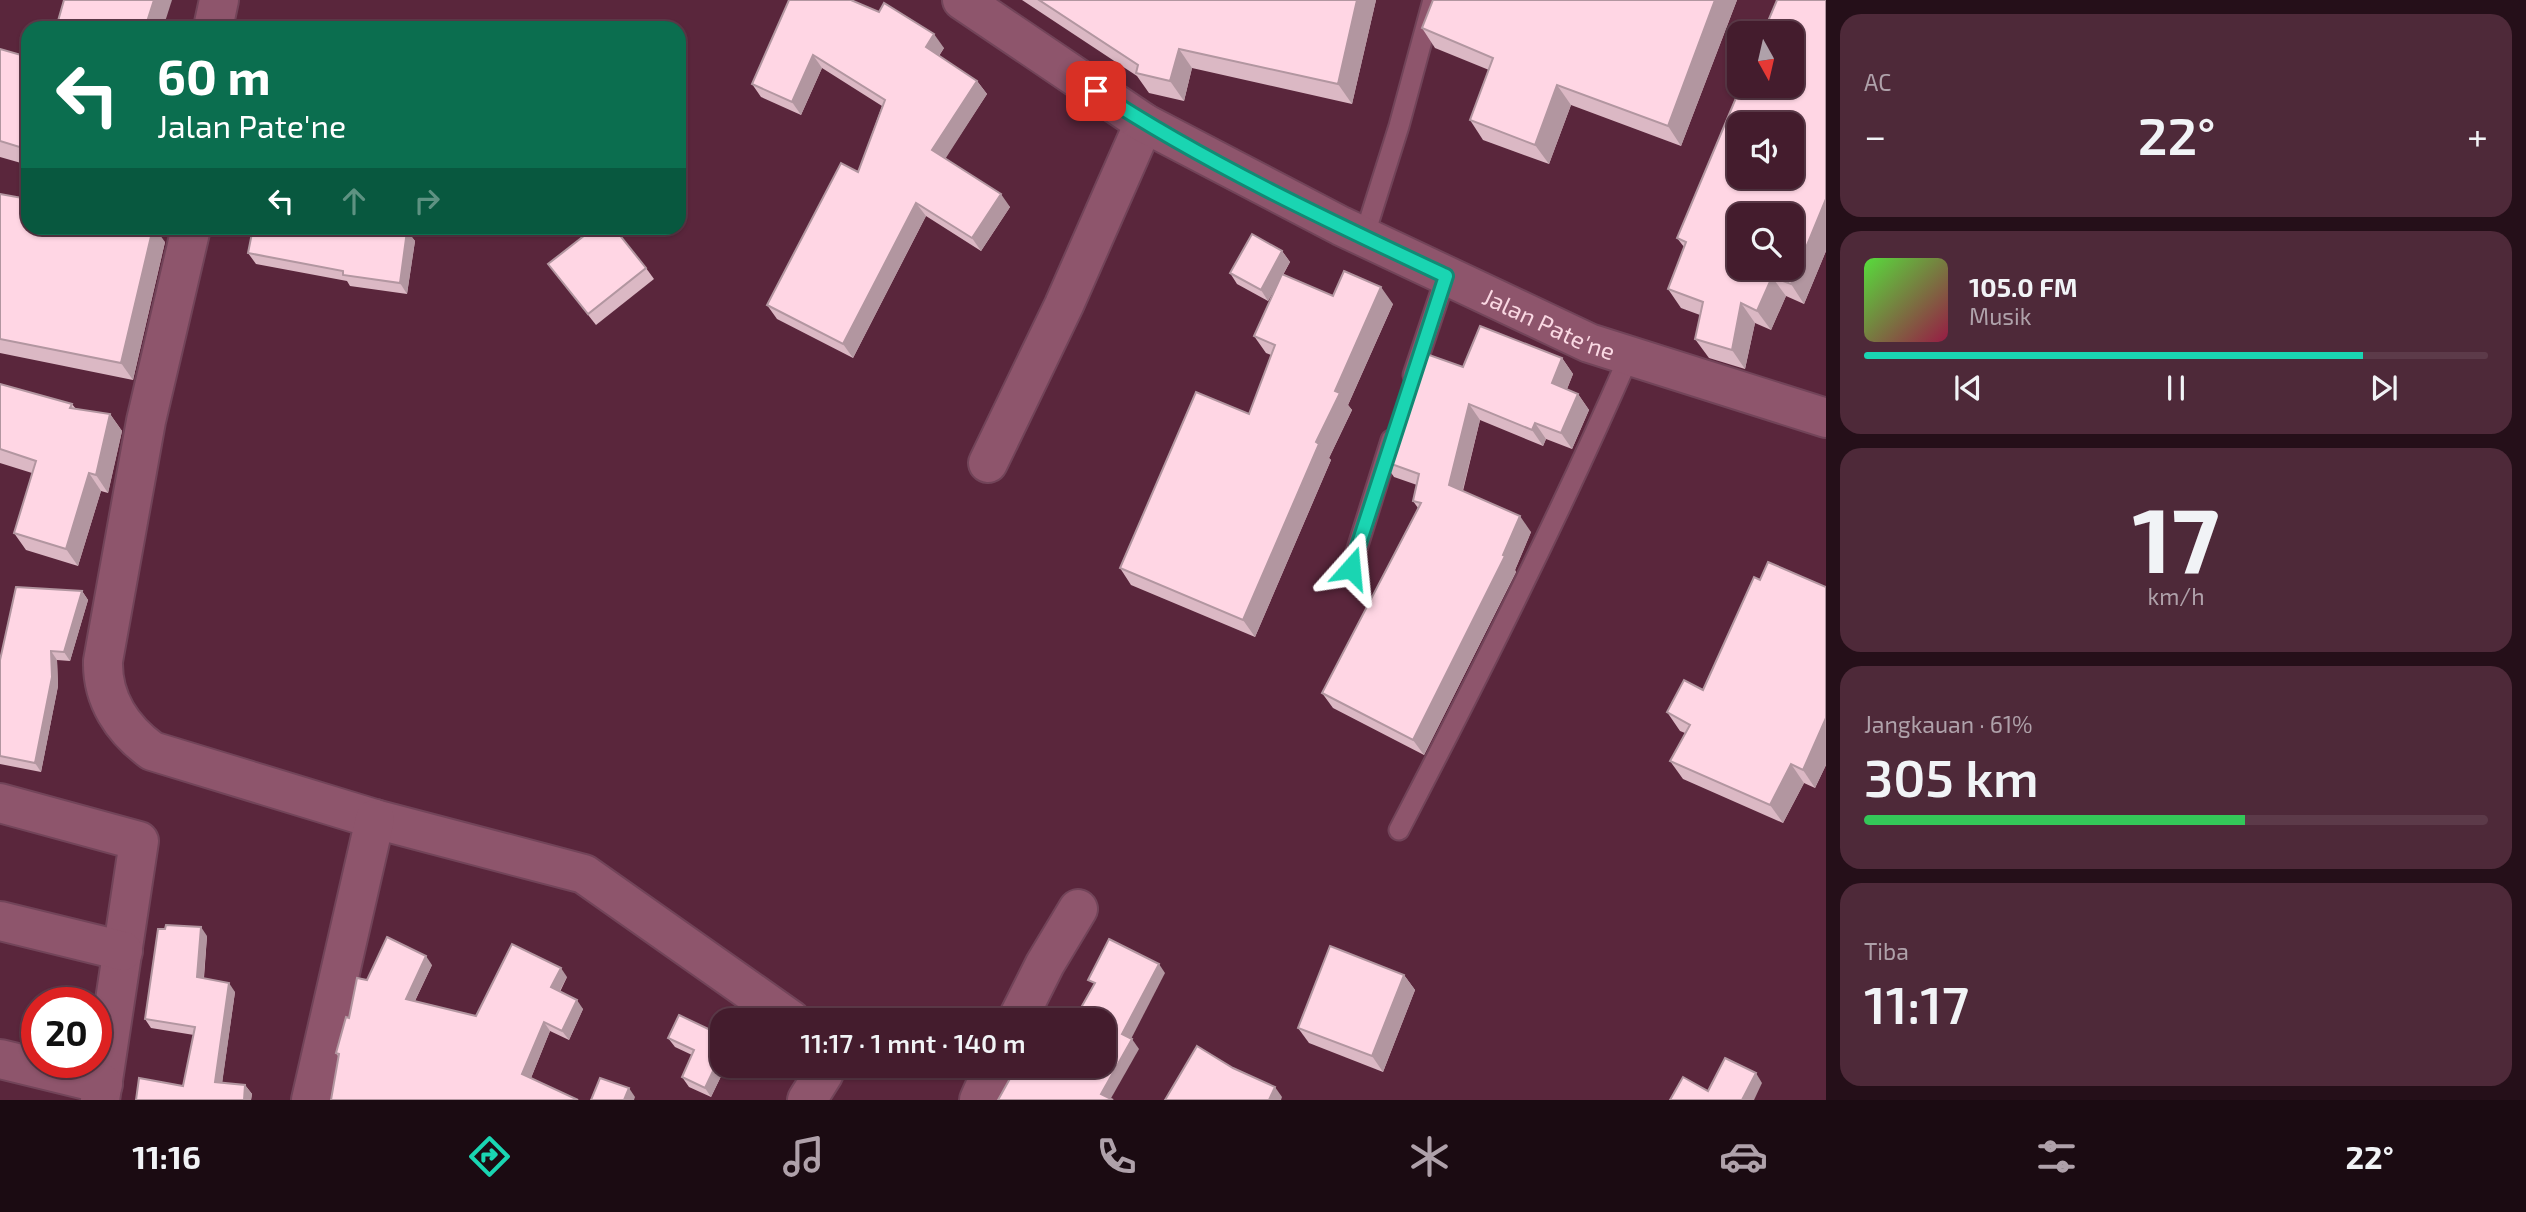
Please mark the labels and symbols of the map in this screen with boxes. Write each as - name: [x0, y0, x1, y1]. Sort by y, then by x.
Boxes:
- north arrow: [1727, 21, 1804, 98]
- pin: [1066, 61, 1126, 121]
- street label: Jalan Pate'ne: [1479, 281, 1619, 365]
- position arrow: [1314, 531, 1388, 605]
- speed limit sign: 20: [21, 987, 112, 1078]

